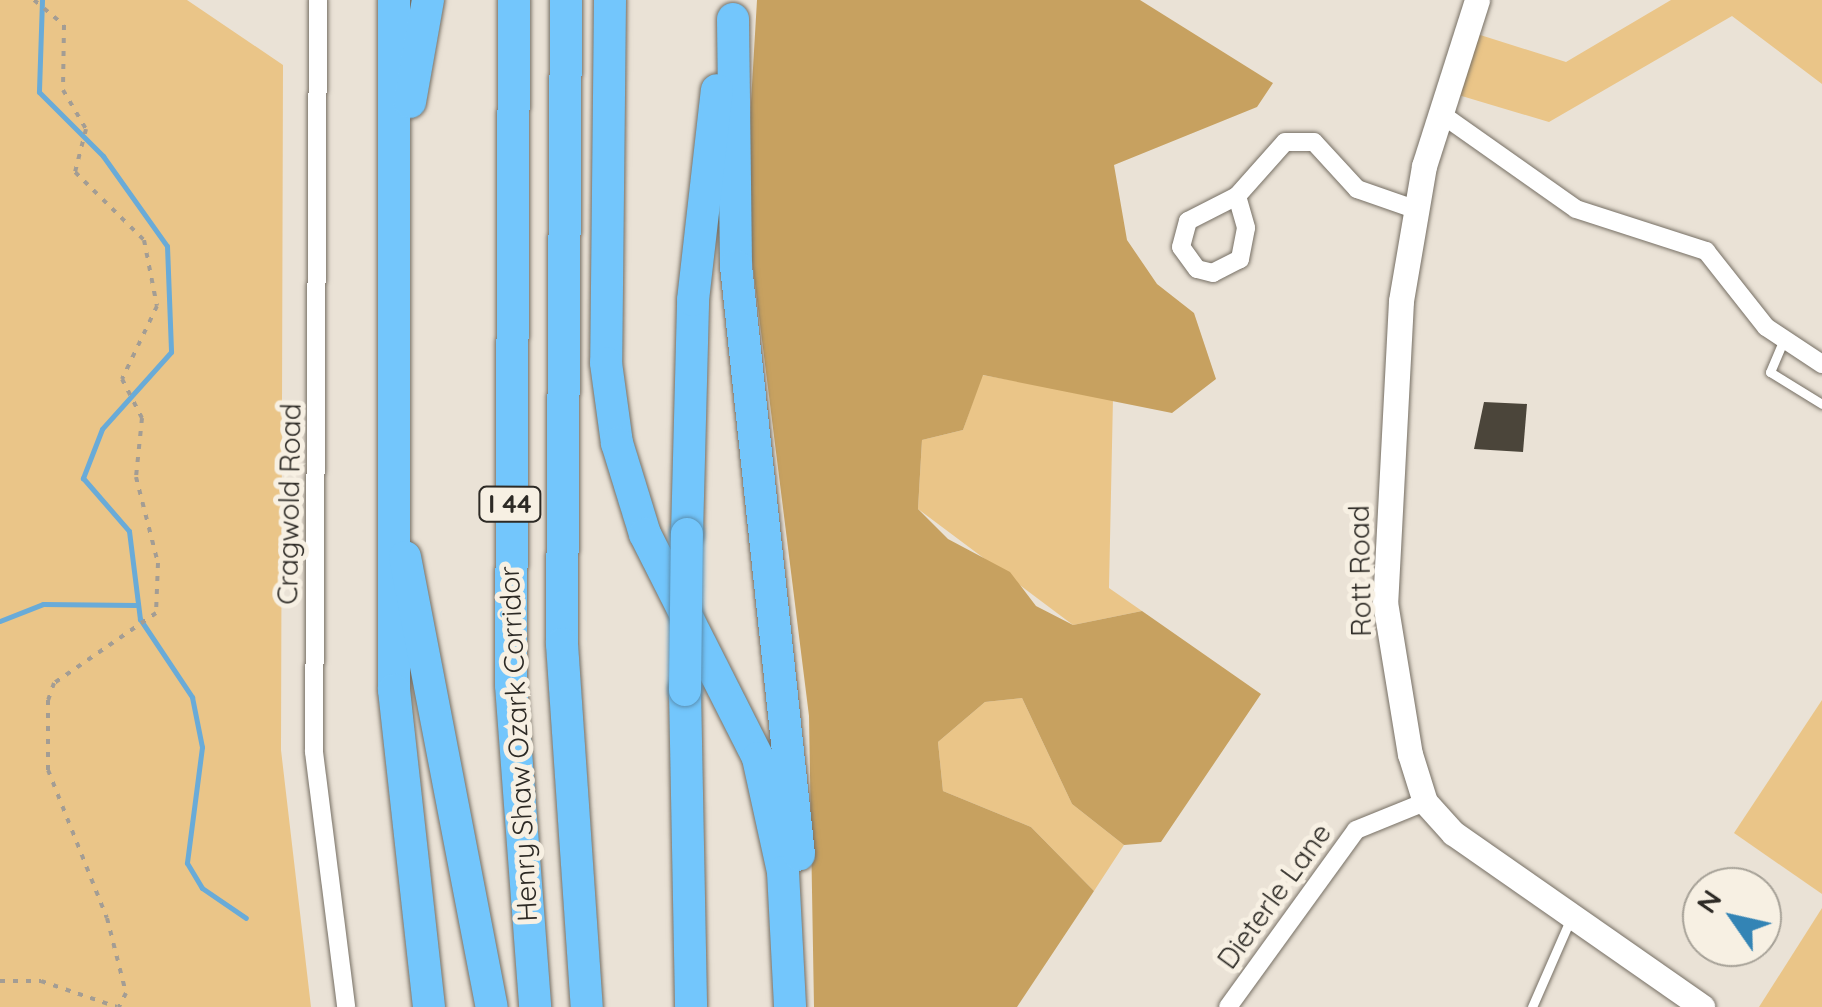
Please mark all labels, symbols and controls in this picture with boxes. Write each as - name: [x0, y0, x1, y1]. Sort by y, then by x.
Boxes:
- street label: Cragwold Road: [270, 403, 308, 605]
- road number: I 44: [478, 484, 542, 524]
- street label: Rott Road: [1342, 505, 1378, 637]
- street label: Henry Shaw Ozark Corridor: [492, 565, 544, 923]
- street label: Dieterle Lane: [1210, 817, 1338, 975]
- north arrow: [1682, 867, 1782, 967]
- text: N: [1688, 883, 1729, 919]

